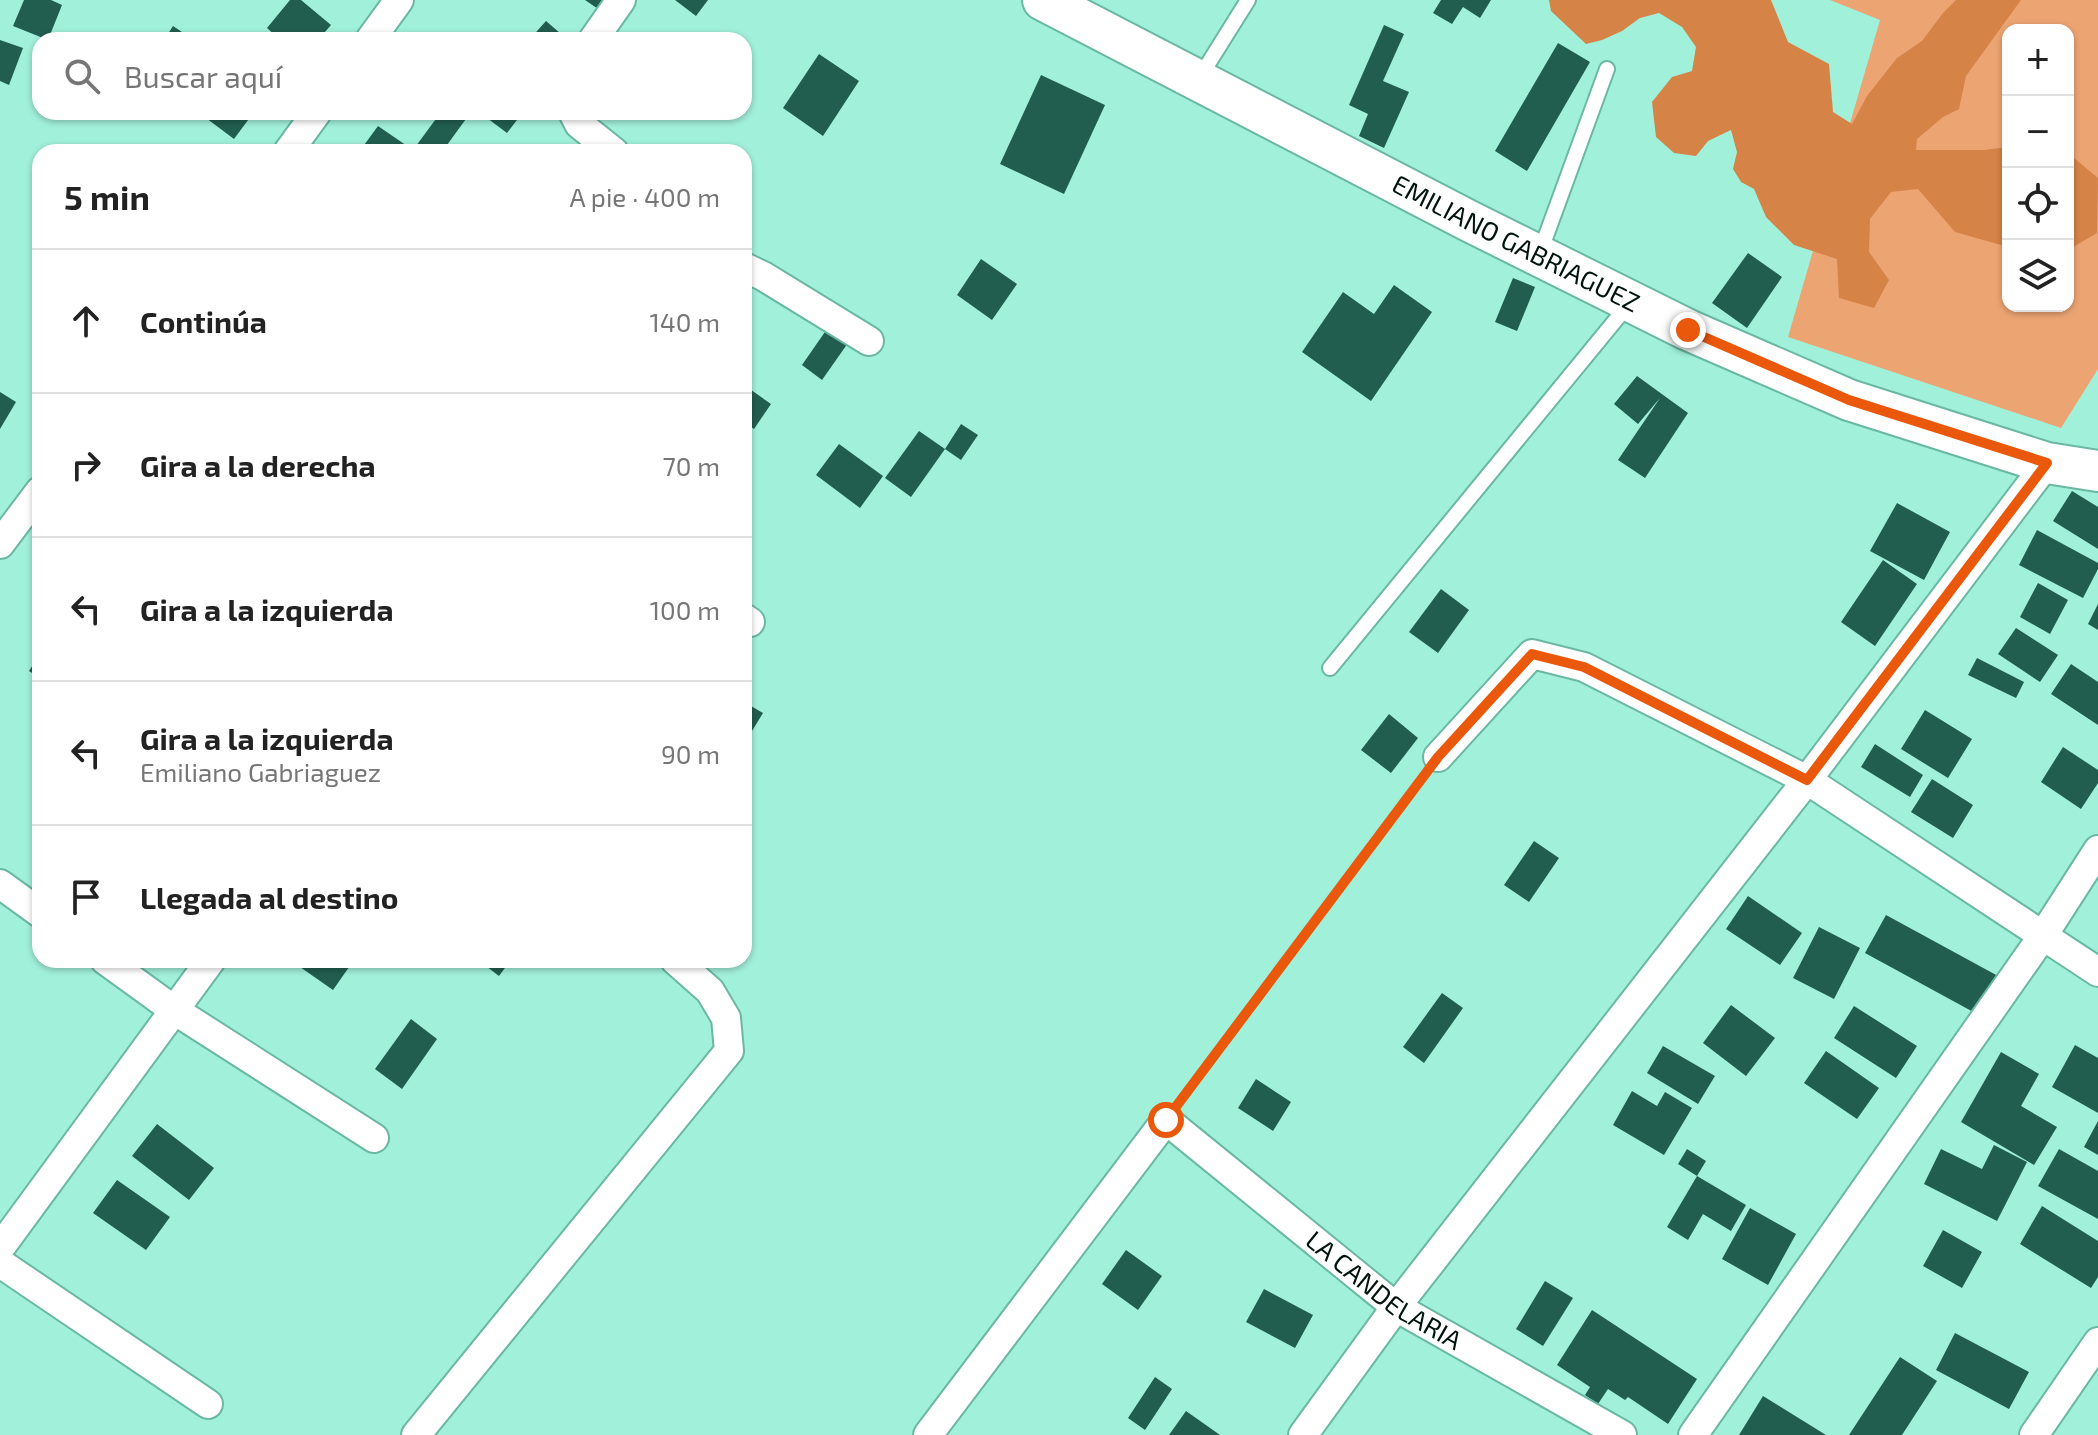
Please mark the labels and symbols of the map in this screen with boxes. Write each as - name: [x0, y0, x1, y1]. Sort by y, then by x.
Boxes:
- street label: EMILIANO GABRIAGUEZ: [1388, 167, 1645, 317]
- route end: [1670, 312, 1706, 348]
- route start: [1148, 1102, 1184, 1138]
- street label: LA CANDELARIA: [1301, 1223, 1468, 1355]

